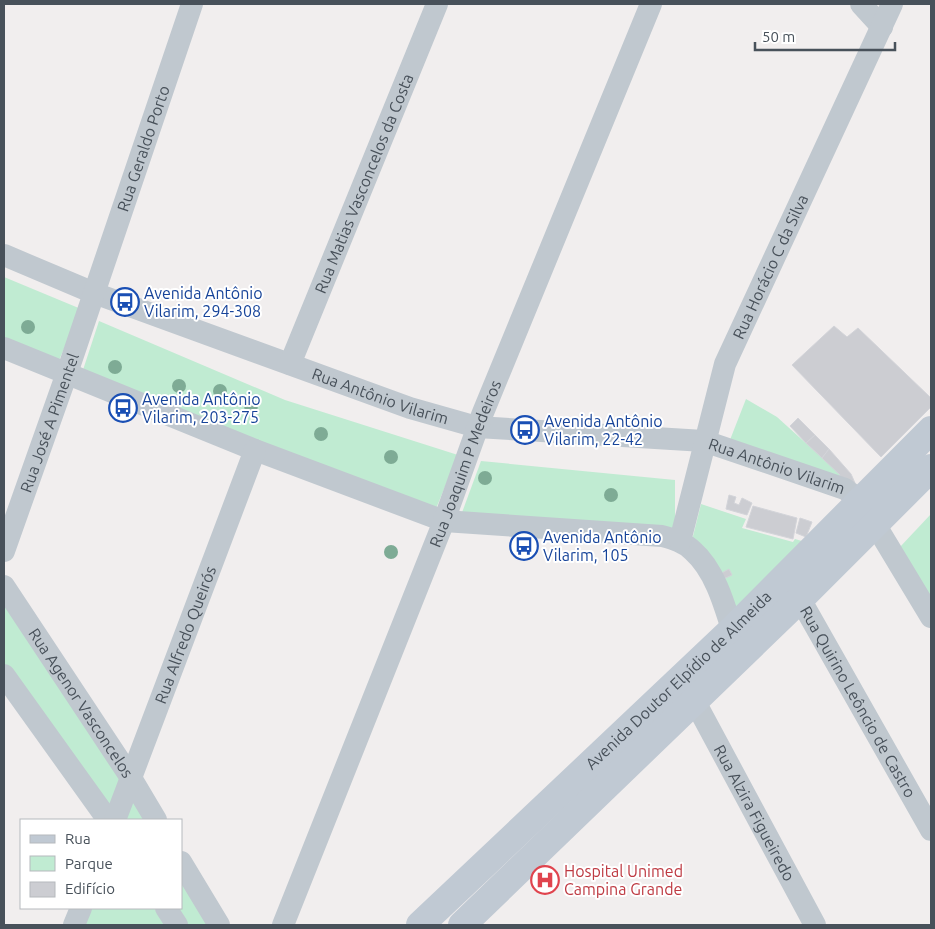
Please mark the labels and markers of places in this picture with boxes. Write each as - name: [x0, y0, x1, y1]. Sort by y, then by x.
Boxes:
- place label: Avenida Antônio Vilarim, 294-308: [144, 284, 263, 320]
- bus stop icon: Avenida Antônio Vilarim, 294-308: [110, 287, 140, 317]
- place label: Avenida Antônio Vilarim, 203-275: [142, 390, 261, 426]
- bus stop icon: Avenida Antônio Vilarim, 203-275: [108, 393, 138, 423]
- place label: Avenida Antônio Vilarim, 22-42: [544, 412, 663, 448]
- bus stop icon: Avenida Antônio Vilarim, 22-42: [510, 415, 540, 445]
- place label: Avenida Antônio Vilarim, 105: [543, 528, 662, 564]
- bus stop icon: Avenida Antônio Vilarim, 105: [509, 531, 539, 561]
- place label: Hospital Unimed Campina Grande: [564, 862, 683, 898]
- hospital icon: Hospital Unimed Campina Grande: [530, 865, 560, 895]

